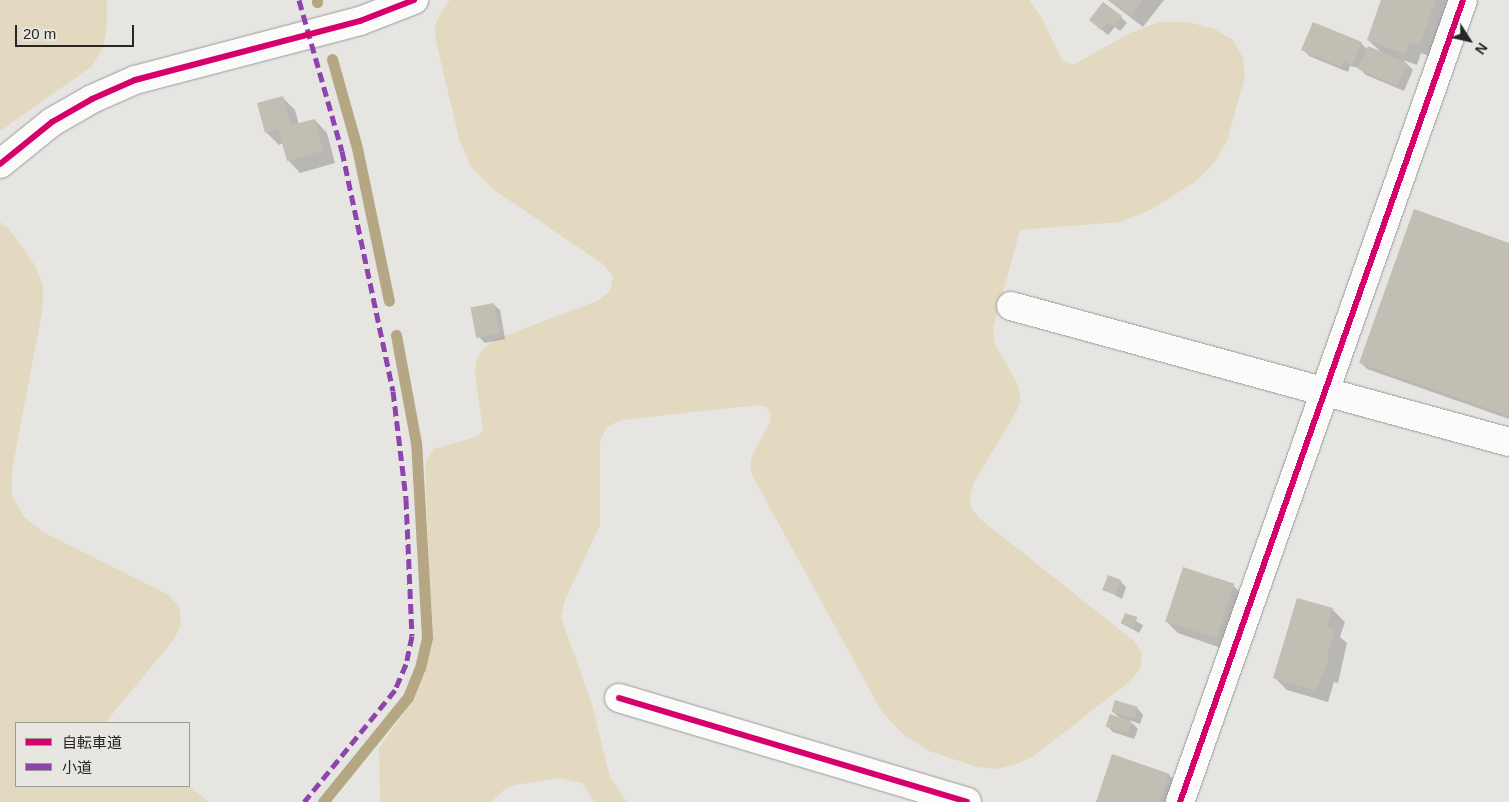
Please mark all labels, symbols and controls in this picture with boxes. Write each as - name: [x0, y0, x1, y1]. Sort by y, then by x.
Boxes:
- scale bar: [18, 15, 136, 47]
- north arrow: [1444, 15, 1494, 65]
- text: 20 m: [23, 25, 56, 42]
- text: N: [1472, 40, 1491, 57]
- legend: [15, 722, 190, 787]
- text: 自転車道: [62, 734, 122, 751]
- text: 小道: [62, 759, 92, 776]

